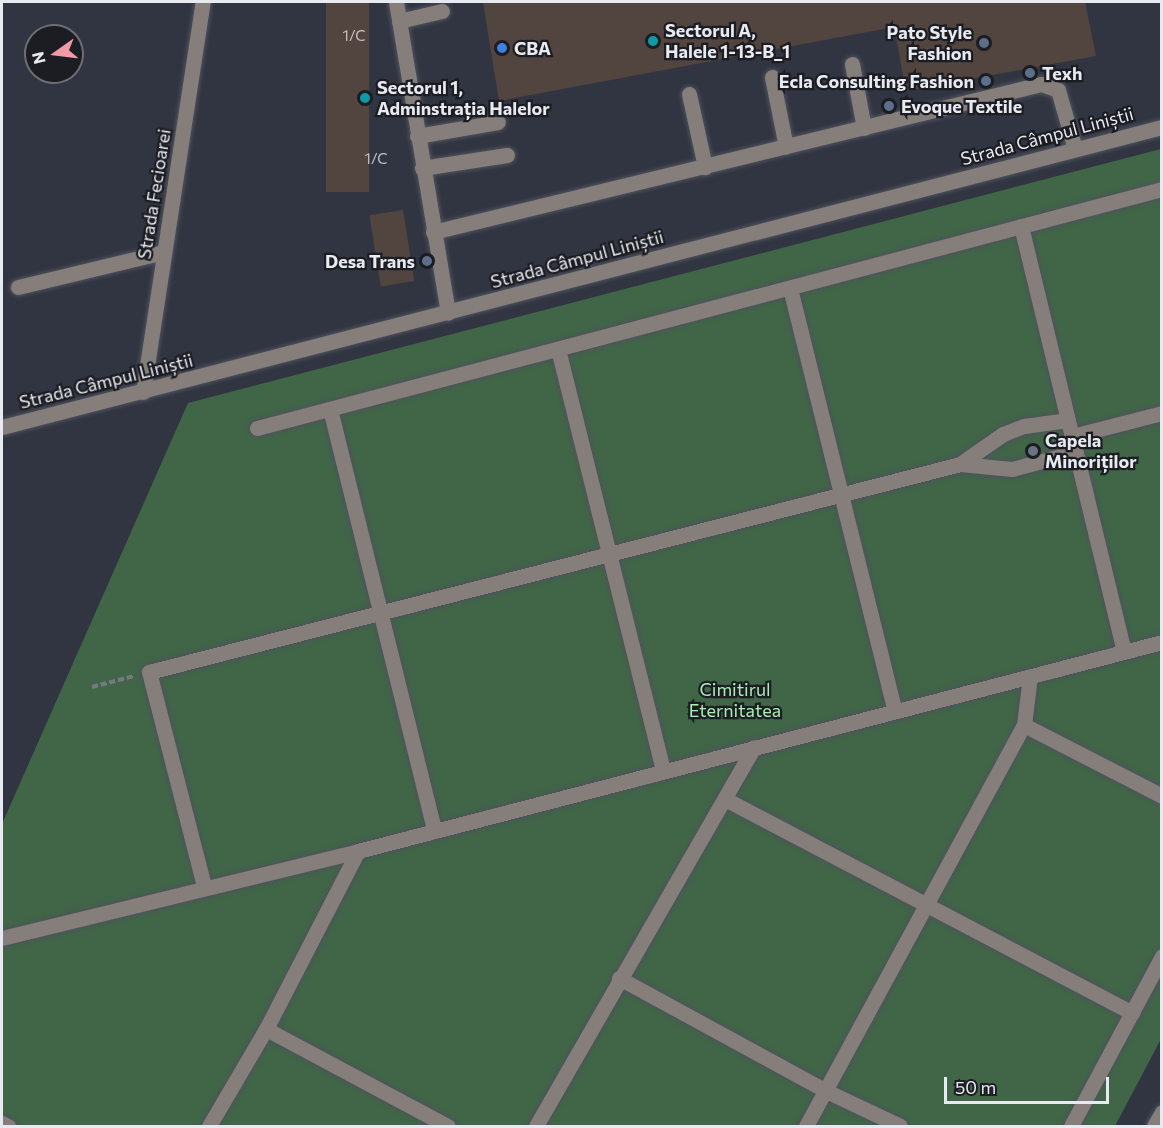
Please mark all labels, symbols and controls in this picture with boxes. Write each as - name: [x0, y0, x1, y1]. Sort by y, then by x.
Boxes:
- place label: Sectorul A, Halele 1-13-B_1: [665, 20, 790, 63]
- place label: Pato Style Fashion: [887, 22, 972, 64]
- north arrow: [24, 24, 84, 84]
- house number: 1/C: [343, 27, 365, 45]
- marker: Sectorul A, Halele 1-13-B_1: [646, 34, 660, 48]
- marker: Pato Style Fashion: [977, 36, 991, 50]
- place label: CBA: [514, 37, 551, 59]
- marker: CBA: [495, 41, 509, 55]
- text: N: [27, 50, 49, 66]
- place label: Texh: [1042, 62, 1082, 84]
- marker: Texh: [1023, 66, 1037, 80]
- place label: Ecla Consulting Fashion: [779, 70, 974, 92]
- marker: Ecla Consulting Fashion: [979, 74, 993, 88]
- place label: Sectorul 1, Adminstrația Halelor: [377, 77, 550, 119]
- marker: Sectorul 1, Adminstrația Halelor: [358, 91, 372, 105]
- place label: Evoque Textile: [901, 95, 1022, 117]
- marker: Evoque Textile: [882, 99, 896, 113]
- street label: Strada Câmpul Liniștii: [958, 103, 1136, 169]
- street label: Strada Fecioarei: [133, 127, 175, 261]
- house number: 1/C: [365, 150, 387, 168]
- street label: Strada Câmpul Liniștii: [488, 226, 666, 292]
- place label: Desa Trans: [325, 250, 415, 272]
- marker: Desa Trans: [420, 254, 434, 268]
- street label: Strada Câmpul Liniștii: [17, 349, 195, 413]
- place label: Capela Minoriților: [1045, 430, 1137, 472]
- marker: Capela Minoriților: [1026, 444, 1040, 458]
- park label: Cimitirul Eternitatea: [689, 679, 781, 722]
- scale bar: [947, 1065, 1112, 1103]
- text: 50 m: [955, 1076, 996, 1098]

